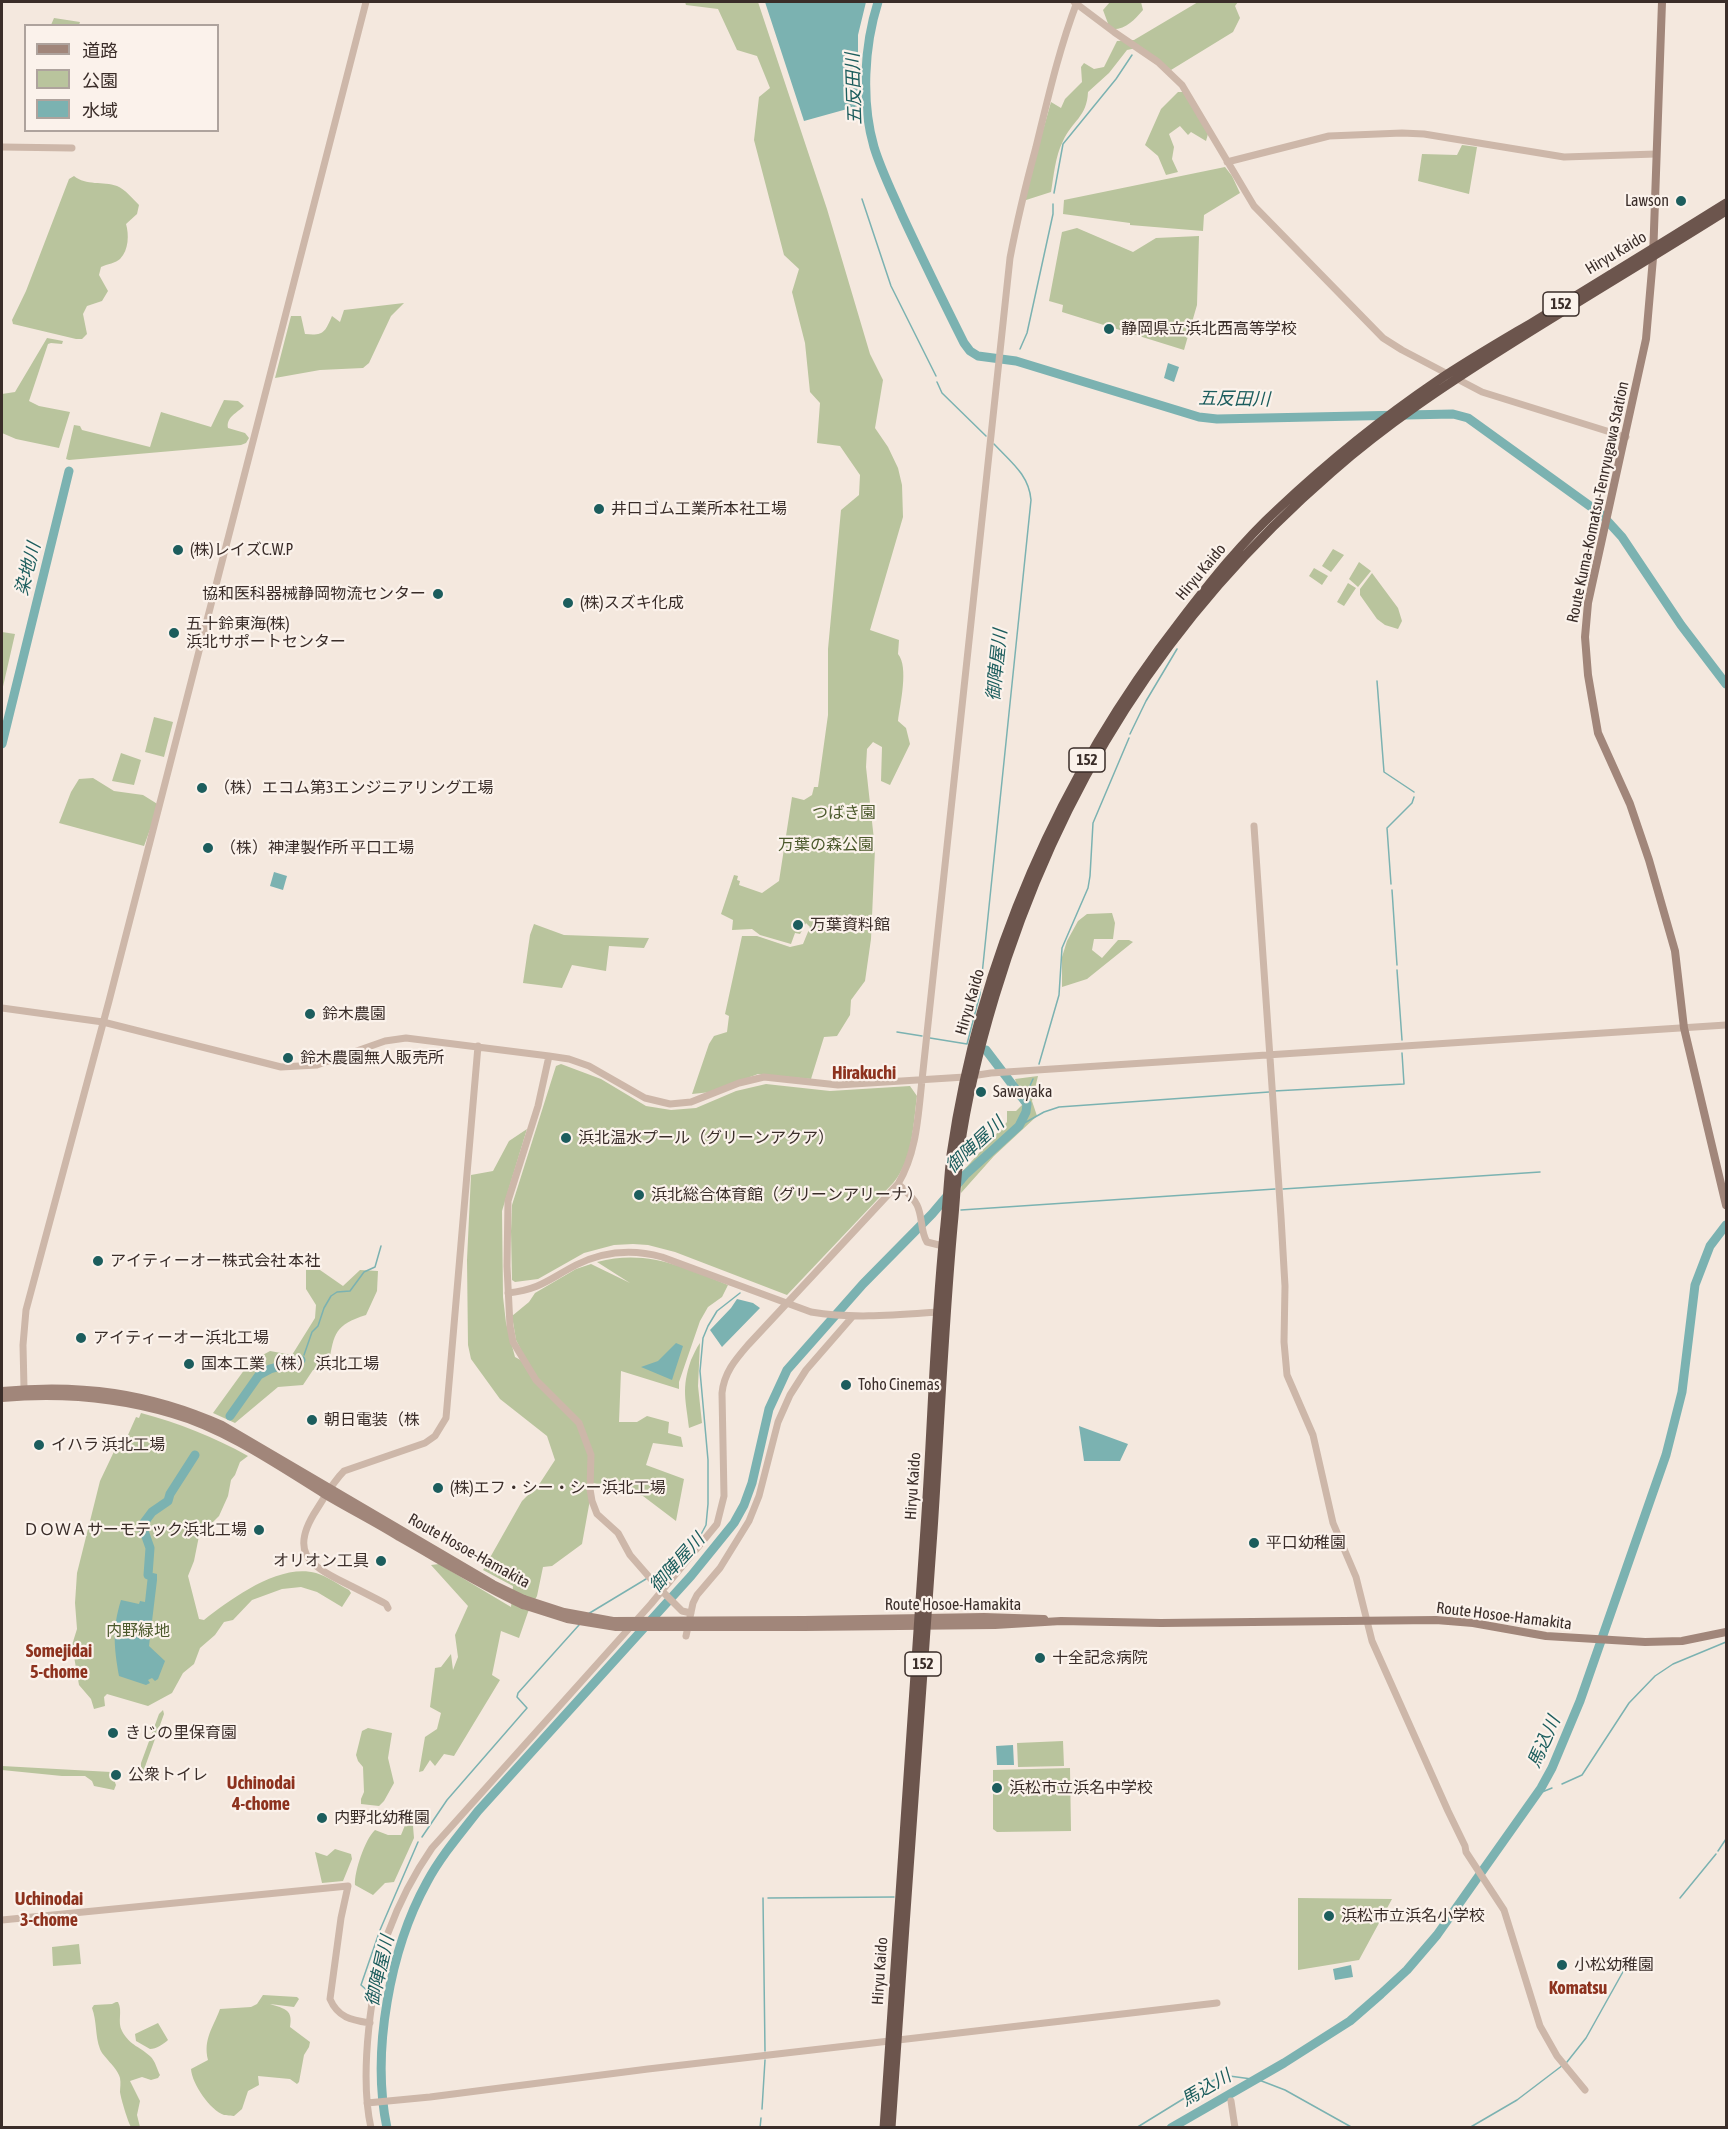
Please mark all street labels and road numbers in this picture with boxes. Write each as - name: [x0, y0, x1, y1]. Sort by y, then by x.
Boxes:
- street label: Hiryu Kaido: [1582, 227, 1650, 279]
- road number: 152: [1543, 292, 1579, 316]
- street label: Route Kuma-Komatsu-Tenryugawa Station: [1563, 380, 1633, 624]
- street label: Hiryu Kaido: [1172, 540, 1230, 604]
- road number: 152: [1069, 748, 1105, 772]
- street label: Hiryu Kaido: [951, 967, 989, 1037]
- street label: Hiryu Kaido: [901, 1451, 925, 1521]
- street label: Route Hosoe-Hamakita: [405, 1510, 533, 1592]
- street label: Route Hosoe-Hamakita: [885, 1595, 1021, 1615]
- street label: Route Hosoe-Hamakita: [1435, 1598, 1573, 1634]
- road number: 152: [905, 1652, 941, 1676]
- street label: Hiryu Kaido: [868, 1936, 892, 2006]

